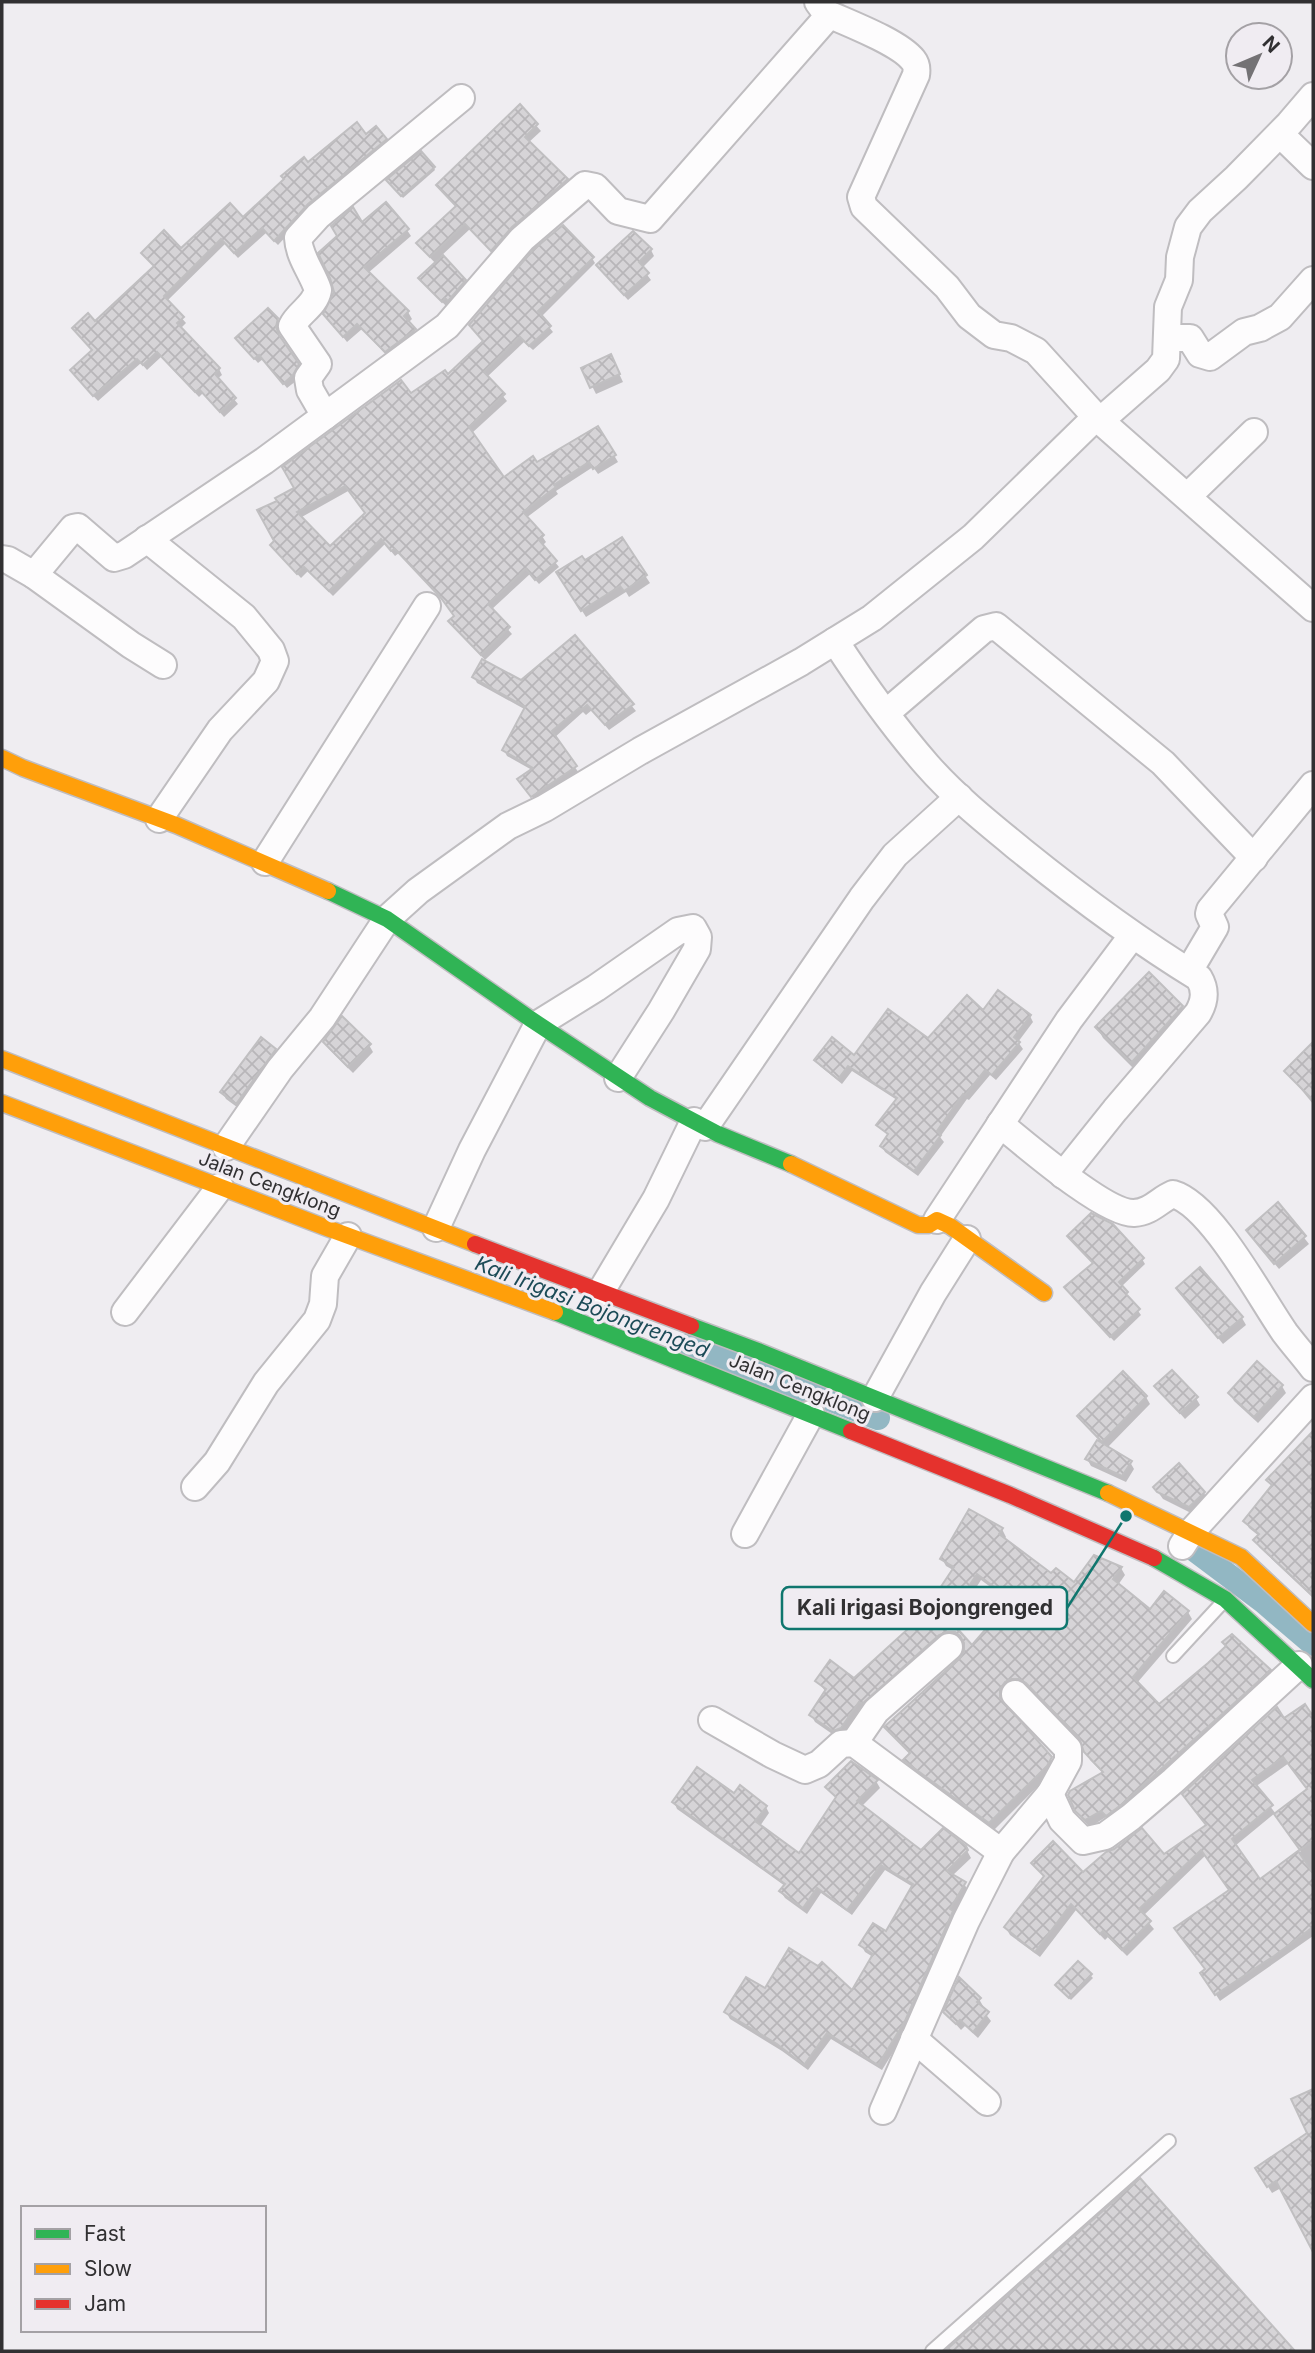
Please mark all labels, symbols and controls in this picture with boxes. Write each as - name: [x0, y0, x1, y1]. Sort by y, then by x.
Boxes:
- north arrow: [1224, 21, 1294, 91]
- text: N: [1258, 31, 1284, 58]
- street label: Jalan Cengklong: [195, 1147, 344, 1222]
- water label: Kali Irigasi Bojongrenged: [472, 1250, 713, 1363]
- street label: Jalan Cengklong: [726, 1349, 874, 1426]
- callout: Kali Irigasi Bojongrenged: [782, 1587, 1067, 1629]
- text: Kali Irigasi Bojongrenged: [797, 1595, 1053, 1620]
- legend: [21, 2206, 266, 2332]
- text: Fast: [84, 2221, 126, 2246]
- text: Slow: [84, 2256, 132, 2281]
- text: Jam: [84, 2291, 126, 2316]

